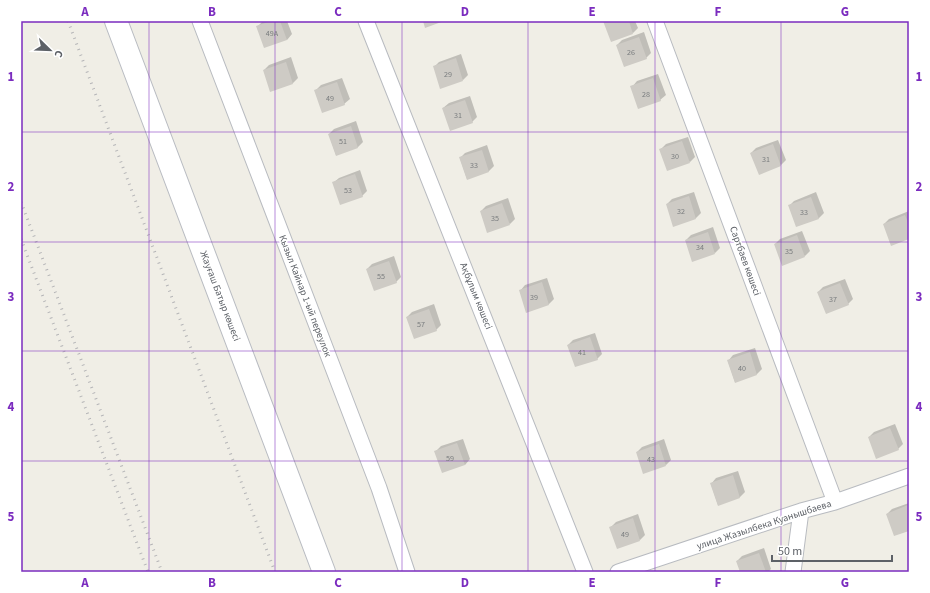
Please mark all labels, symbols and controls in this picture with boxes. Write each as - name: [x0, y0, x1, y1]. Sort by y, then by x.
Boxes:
- text: A: [80, 3, 89, 21]
- text: B: [208, 3, 216, 21]
- text: C: [334, 3, 342, 21]
- text: D: [461, 3, 469, 21]
- text: E: [588, 3, 596, 21]
- text: F: [715, 3, 722, 21]
- text: G: [841, 3, 849, 21]
- house number: 49А: [266, 28, 279, 39]
- north arrow: [30, 30, 70, 70]
- house number: 26: [627, 47, 635, 58]
- text: С: [50, 48, 67, 60]
- text: 1: [8, 68, 15, 86]
- text: 1: [916, 68, 923, 86]
- house number: 29: [444, 69, 452, 80]
- house number: 28: [642, 89, 650, 100]
- house number: 49: [326, 93, 334, 104]
- house number: 31: [454, 110, 462, 121]
- house number: 51: [339, 136, 347, 147]
- house number: 30: [671, 151, 679, 162]
- house number: 31: [762, 154, 770, 165]
- house number: 33: [470, 160, 478, 171]
- text: 2: [8, 178, 15, 196]
- text: 2: [916, 178, 923, 196]
- house number: 53: [344, 185, 352, 196]
- house number: 32: [677, 206, 685, 217]
- house number: 33: [800, 207, 808, 218]
- house number: 35: [491, 213, 499, 224]
- street label: Сартбаев көшесі: [726, 224, 764, 298]
- street label: Кызыл Кайнар 1-ый переулок: [275, 233, 335, 359]
- house number: 34: [696, 242, 704, 253]
- house number: 35: [785, 246, 793, 257]
- street label: Жауғаш Батыр көшесі: [196, 249, 244, 343]
- street label: Ақбұлым көшесі: [456, 260, 496, 332]
- house number: 55: [377, 271, 385, 282]
- text: 3: [8, 288, 15, 306]
- text: 3: [916, 288, 923, 306]
- house number: 39: [530, 292, 538, 303]
- house number: 37: [829, 294, 837, 305]
- house number: 57: [417, 319, 425, 330]
- house number: 41: [578, 347, 586, 358]
- house number: 40: [738, 363, 746, 374]
- text: 4: [8, 398, 15, 416]
- text: 4: [916, 398, 923, 416]
- house number: 59: [446, 453, 454, 464]
- house number: 43: [647, 454, 655, 465]
- street label: улица Жазылбека Куанышбаева: [695, 497, 833, 553]
- text: 5: [8, 508, 15, 526]
- text: 5: [916, 508, 923, 526]
- house number: 49: [621, 529, 629, 540]
- scale bar: [772, 537, 892, 563]
- text: 50 m: [778, 543, 802, 560]
- text: A: [80, 574, 89, 592]
- text: B: [208, 574, 216, 592]
- text: C: [334, 574, 342, 592]
- text: D: [461, 574, 469, 592]
- text: E: [588, 574, 596, 592]
- text: F: [715, 574, 722, 592]
- text: G: [841, 574, 849, 592]

